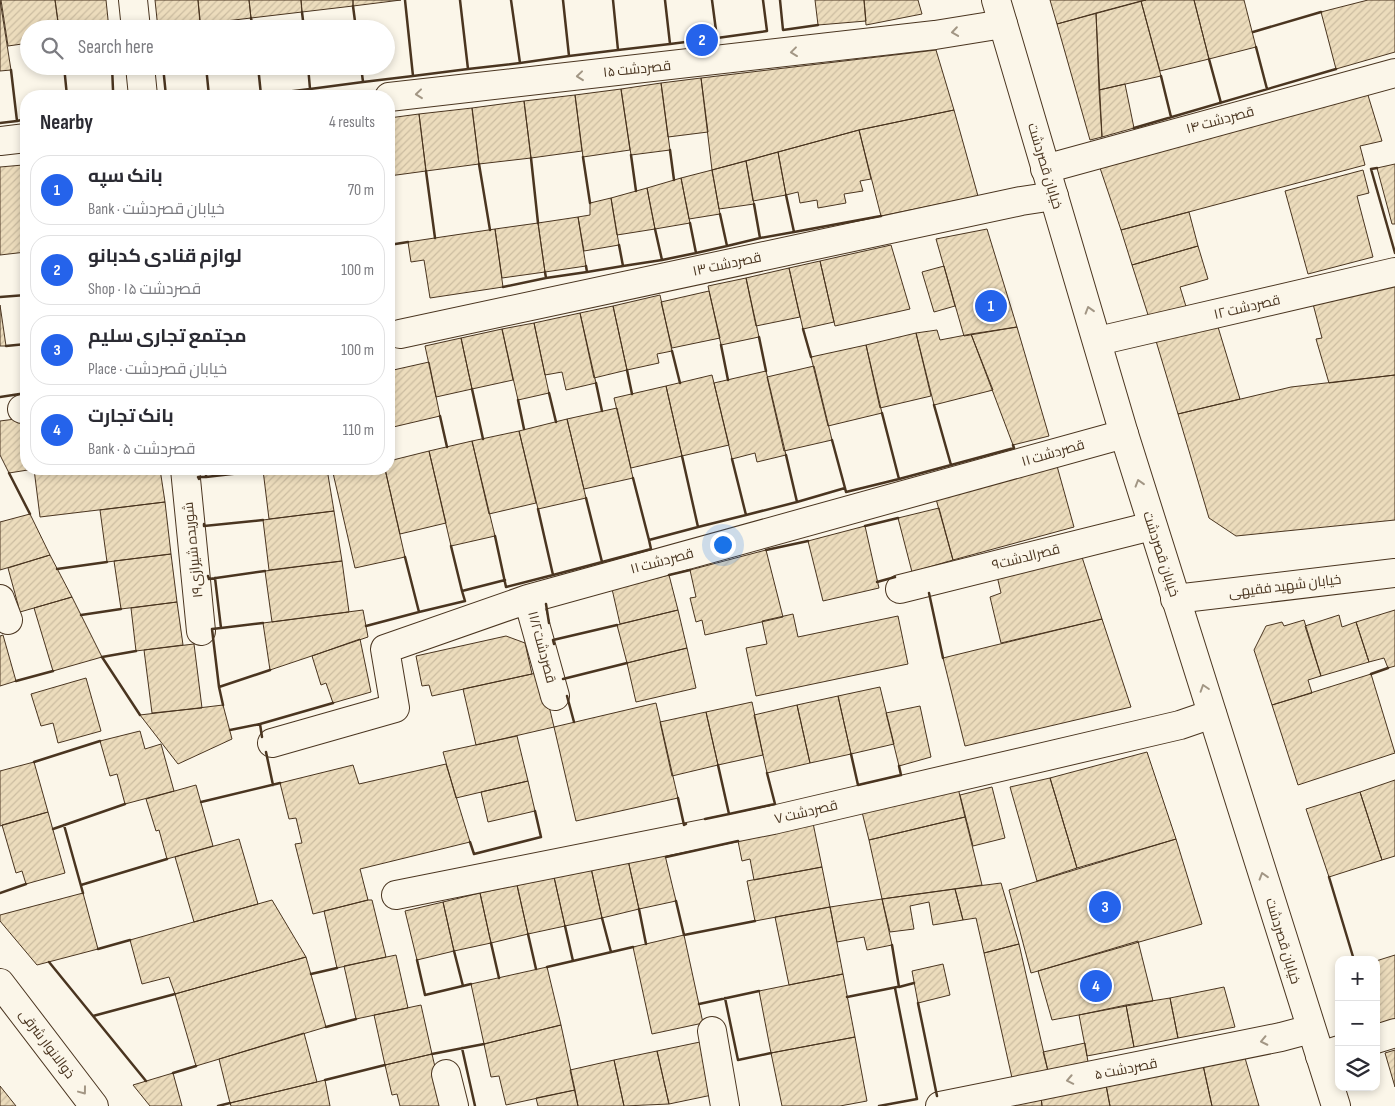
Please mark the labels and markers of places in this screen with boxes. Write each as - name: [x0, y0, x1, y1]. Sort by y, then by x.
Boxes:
- pin: 2: [686, 21, 718, 59]
- pin: 1: [975, 287, 1007, 325]
- pin: 3: [1089, 888, 1121, 926]
- pin: 4: [1080, 967, 1112, 1005]

